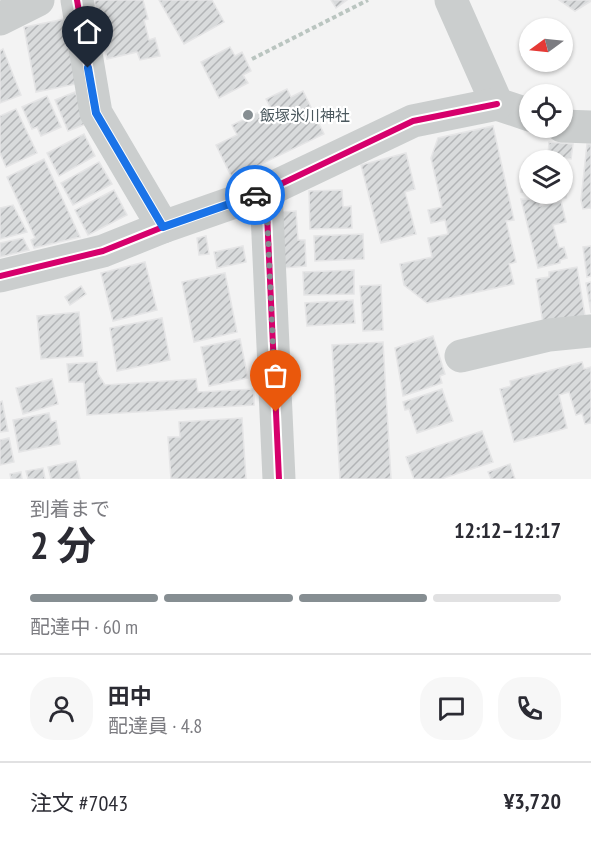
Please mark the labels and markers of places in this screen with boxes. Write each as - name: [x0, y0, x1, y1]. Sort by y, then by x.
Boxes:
- pin: [62, 6, 113, 68]
- place label: 飯塚氷川神社: [260, 106, 350, 125]
- marker: 飯塚氷川神社: [241, 108, 255, 122]
- pin: [250, 350, 301, 412]

